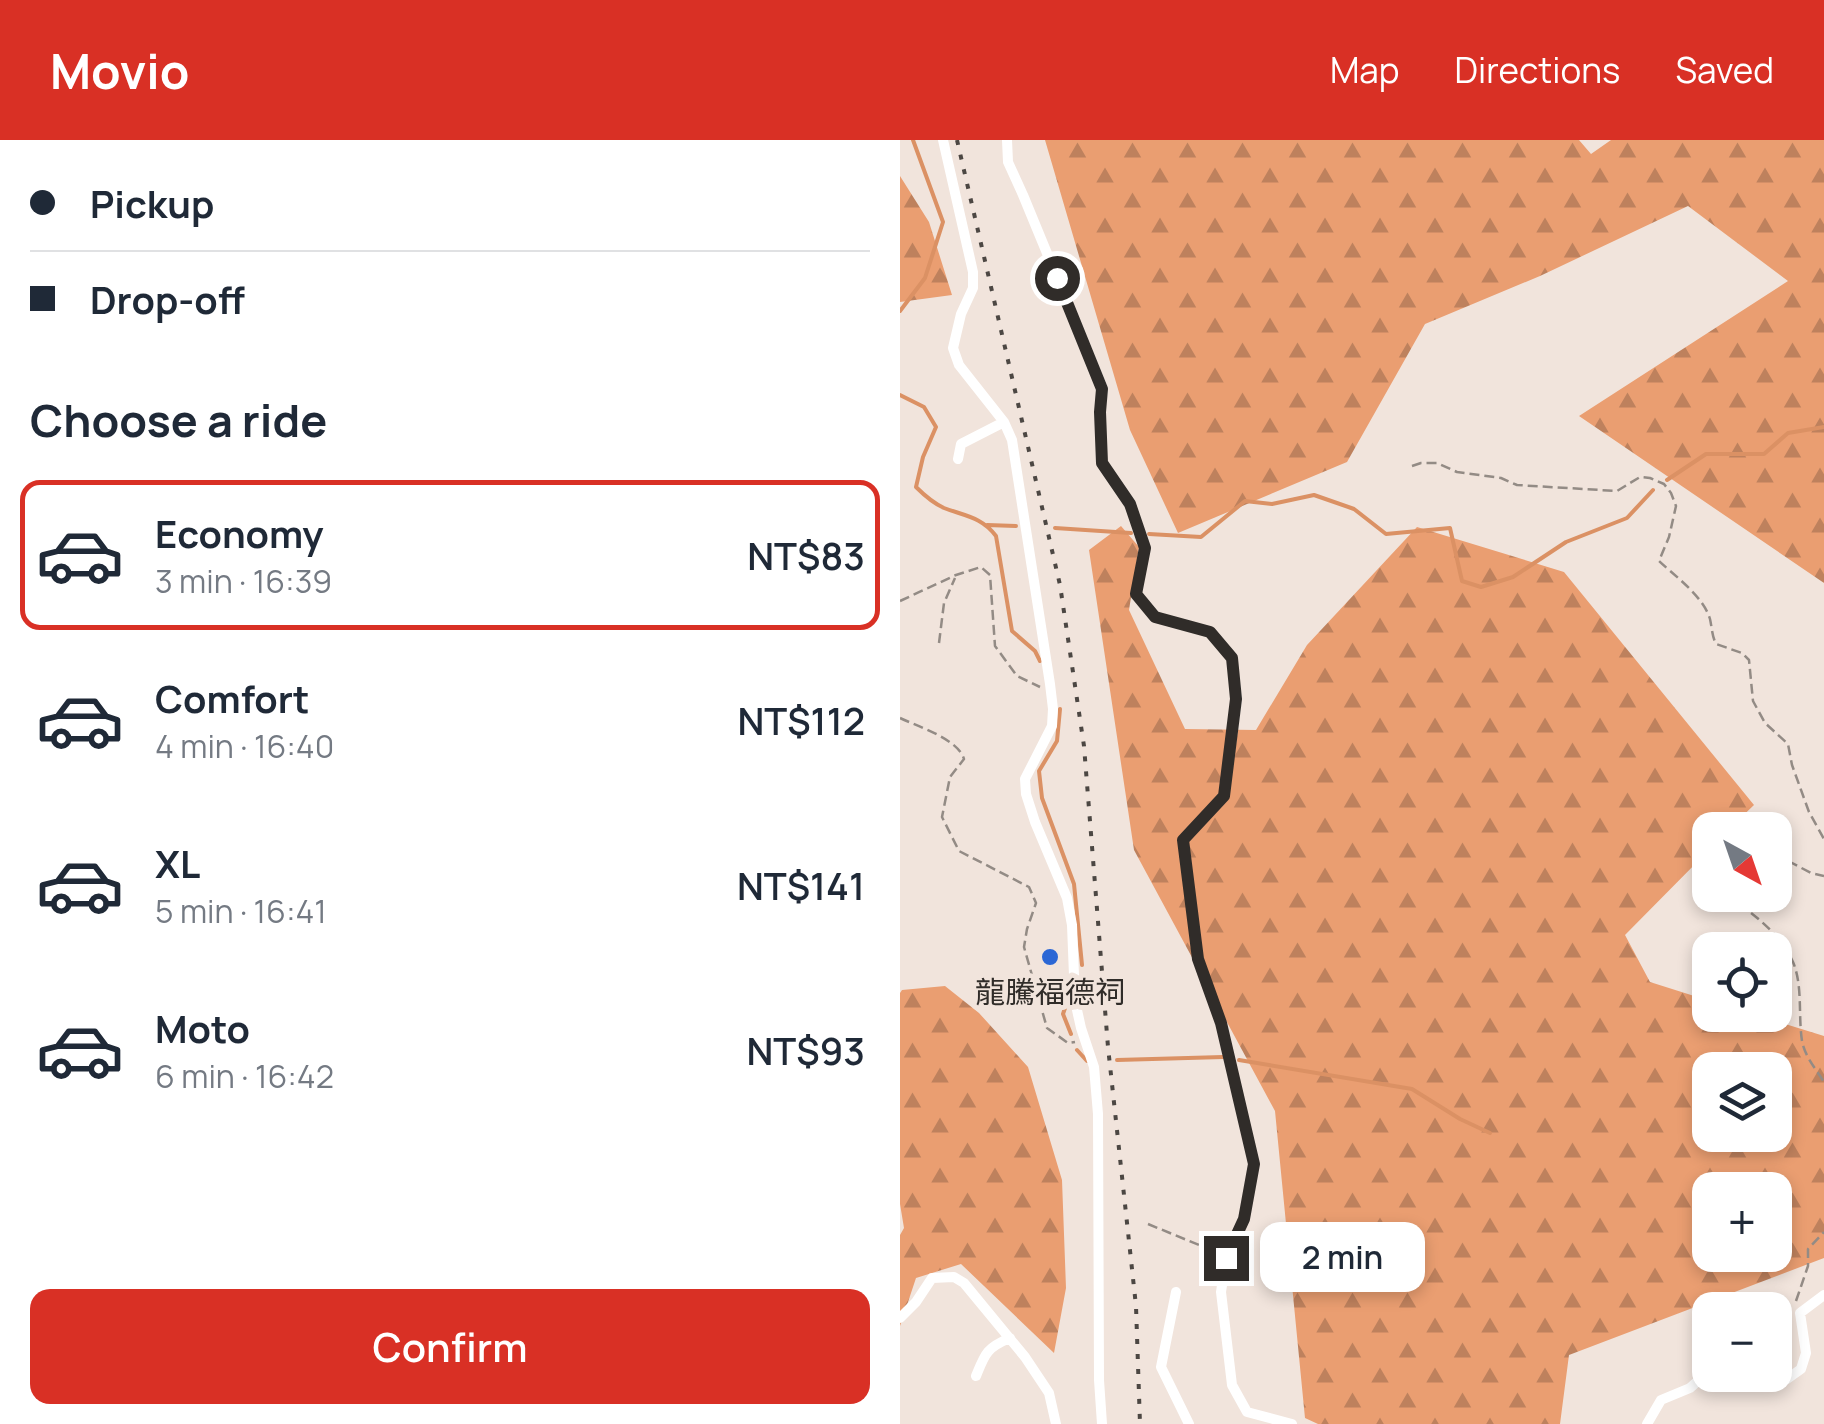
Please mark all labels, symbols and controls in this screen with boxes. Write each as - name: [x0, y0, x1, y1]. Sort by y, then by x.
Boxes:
- text: Movio: [50, 38, 189, 103]
- text: Map: [1330, 46, 1400, 94]
- text: Directions: [1455, 46, 1620, 94]
- text: Saved: [1675, 46, 1774, 94]
- text: Pickup: [90, 177, 214, 229]
- route start: [1035, 256, 1080, 301]
- text: Drop-off: [90, 273, 245, 325]
- text: Choose a ride: [30, 389, 327, 451]
- text: Economy: [155, 507, 324, 559]
- icon: car: [35, 510, 125, 600]
- text: NT$83: [747, 529, 865, 581]
- text: 3 min · 16:39: [155, 559, 332, 603]
- text: Comfort: [155, 672, 309, 724]
- icon: car: [35, 675, 125, 765]
- text: NT$112: [737, 694, 865, 746]
- text: 4 min · 16:40: [155, 724, 334, 768]
- north arrow: [1692, 812, 1792, 912]
- map controls: [1692, 812, 1792, 1392]
- text: XL: [155, 837, 200, 889]
- icon: car: [35, 840, 125, 930]
- text: NT$141: [737, 859, 865, 911]
- text: 5 min · 16:41: [155, 889, 327, 933]
- button: locate: [1692, 932, 1792, 1032]
- marker: 龍騰福德祠: [1039, 946, 1061, 968]
- place label: 龍騰福德祠: [975, 971, 1125, 1012]
- text: Moto: [155, 1002, 250, 1054]
- icon: car: [35, 1005, 125, 1095]
- text: NT$93: [746, 1024, 865, 1076]
- button: layers: [1692, 1052, 1792, 1152]
- text: 6 min · 16:42: [155, 1054, 334, 1098]
- button: +: [1692, 1172, 1792, 1272]
- callout: 2 min: [1261, 1223, 1426, 1293]
- text: 2 min: [1302, 1235, 1383, 1279]
- route end: [1204, 1236, 1249, 1281]
- button: Confirm: [30, 1289, 870, 1404]
- button: −: [1692, 1292, 1792, 1392]

